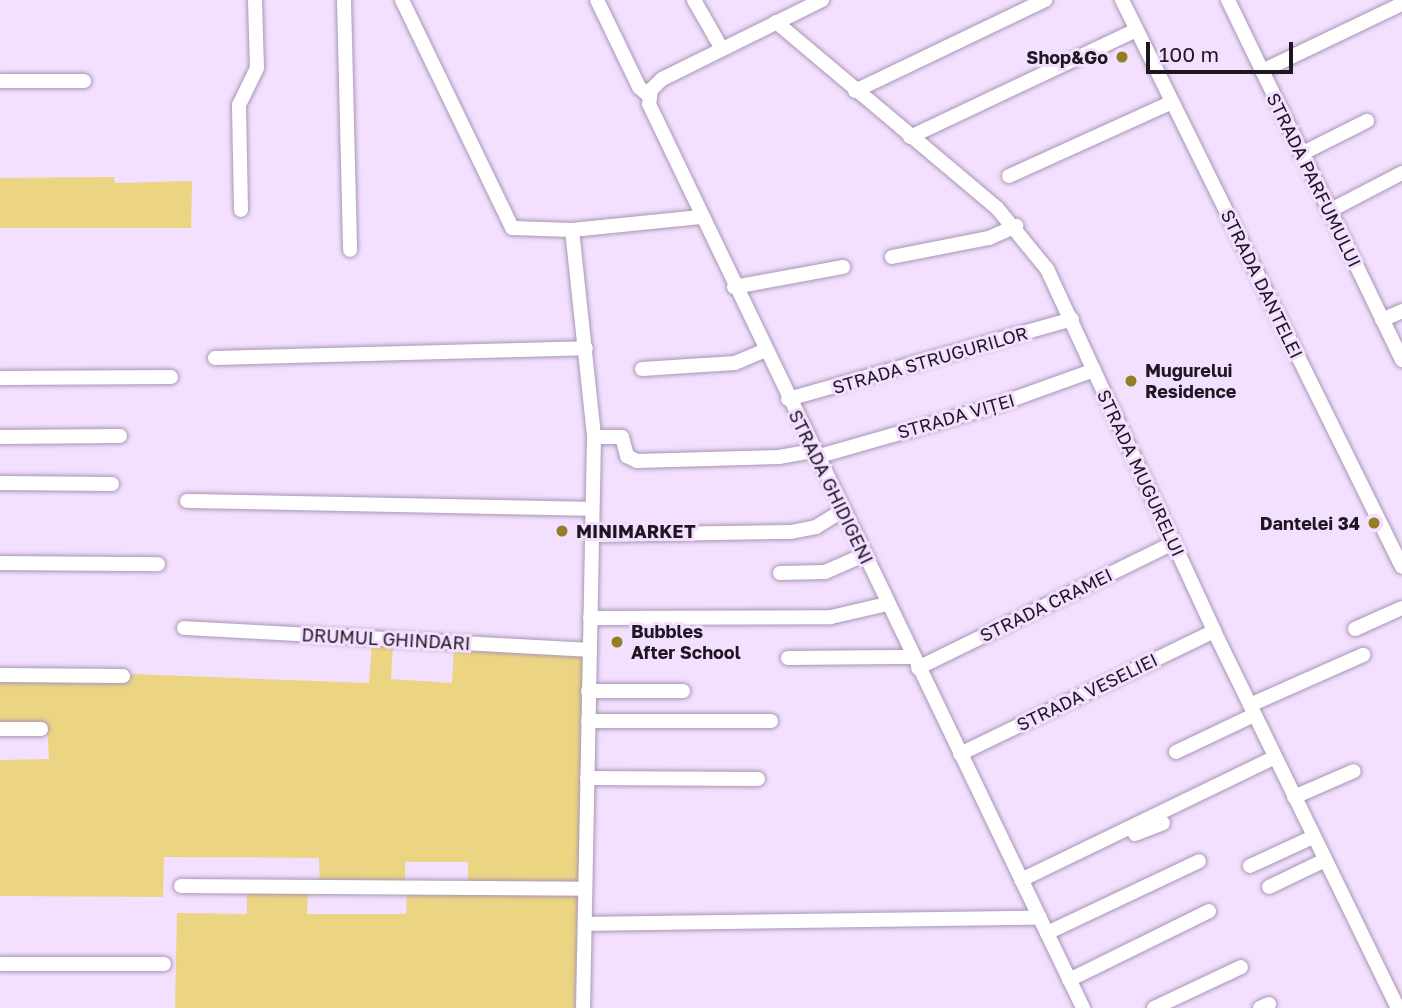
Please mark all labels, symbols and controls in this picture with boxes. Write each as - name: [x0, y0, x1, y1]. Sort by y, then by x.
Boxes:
- scale bar: [1150, 28, 1297, 72]
- text: 100 m: [1159, 41, 1219, 67]
- place label: Shop&Go: [1026, 46, 1108, 68]
- marker: Shop&Go: [1114, 49, 1130, 65]
- street label: STRADA PARFUMULUI: [1262, 89, 1366, 271]
- street label: STRADA DANTELEI: [1217, 206, 1307, 362]
- street label: STRADA STRUGURILOR: [830, 322, 1030, 398]
- place label: Mugurelui Residence: [1145, 360, 1236, 402]
- marker: Mugurelui Residence: [1123, 373, 1139, 389]
- street label: STRADA MUGURELUI: [1093, 386, 1189, 560]
- street label: STRADA VIȚEI: [895, 389, 1017, 443]
- street label: STRADA GHIDIGENI: [784, 406, 878, 568]
- place label: Dantelei 34: [1260, 512, 1360, 534]
- marker: Dantelei 34: [1366, 515, 1382, 531]
- place label: MINIMARKET: [576, 520, 696, 542]
- marker: MINIMARKET: [554, 523, 570, 539]
- street label: STRADA CRAMEI: [976, 564, 1116, 646]
- place label: Bubbles After School: [631, 621, 741, 664]
- street label: DRUMUL GHINDARI: [301, 624, 471, 654]
- marker: Bubbles After School: [609, 634, 625, 650]
- street label: STRADA VESELIEI: [1013, 649, 1161, 735]

